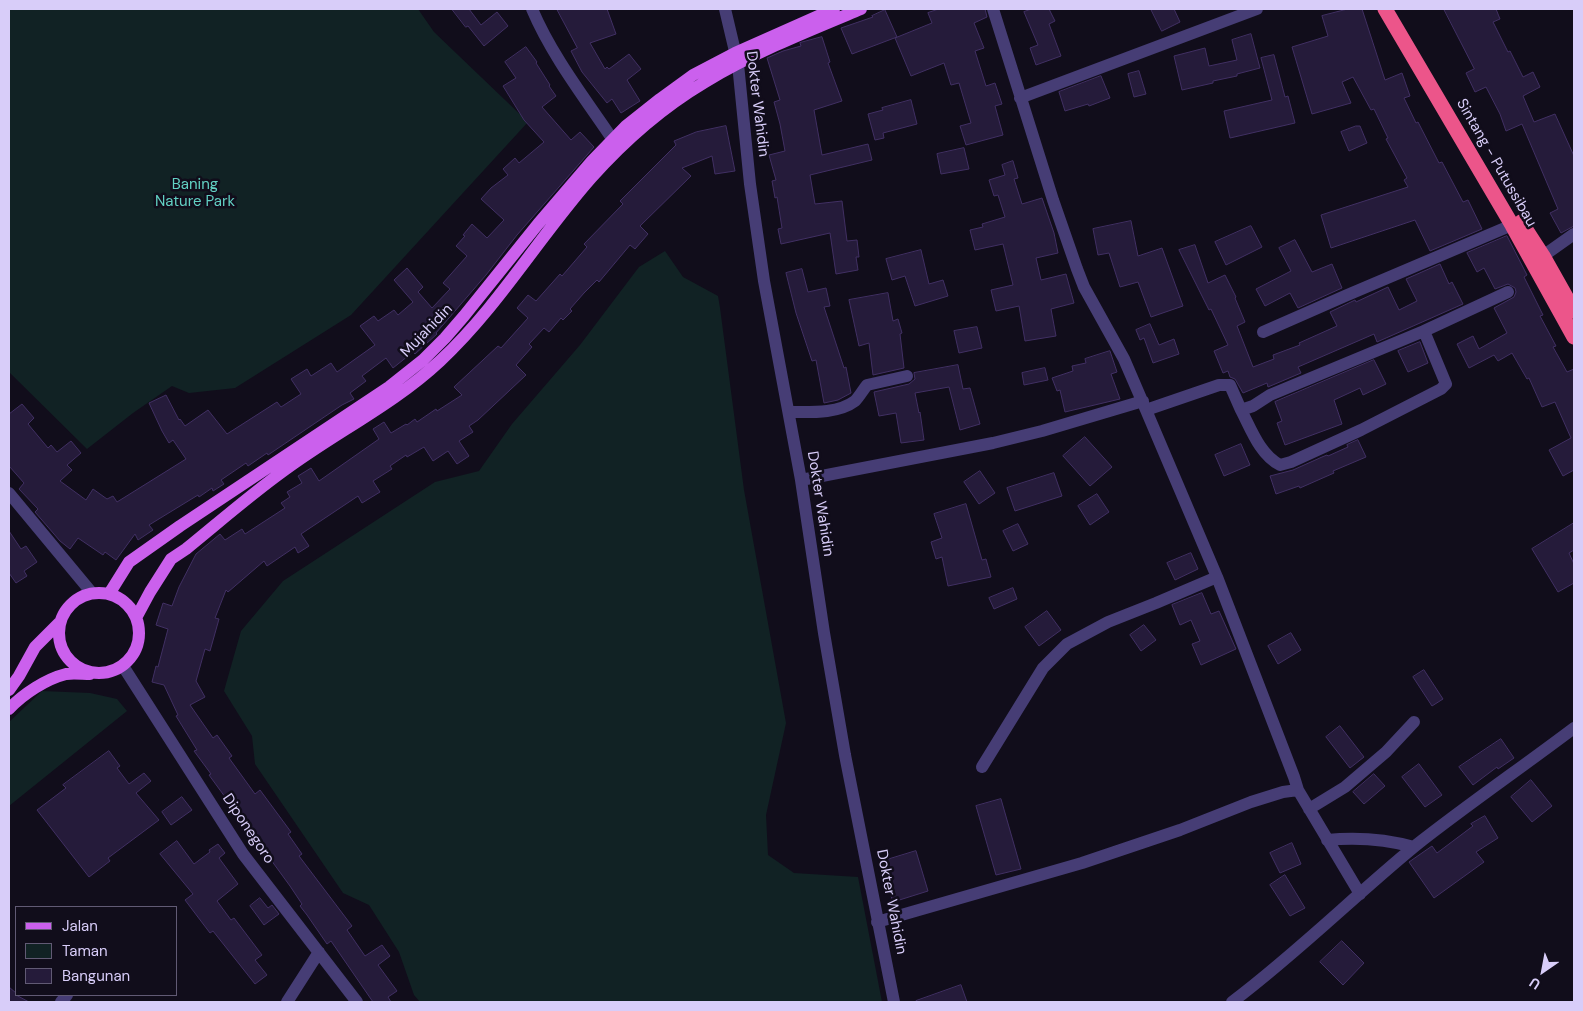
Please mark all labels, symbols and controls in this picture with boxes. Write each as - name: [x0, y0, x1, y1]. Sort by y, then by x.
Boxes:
- street label: Dokter Wahidin: [742, 50, 772, 158]
- street label: Sintang - Putussibau: [1452, 96, 1540, 230]
- park label: Baning Nature Park: [155, 176, 235, 211]
- street label: Mujahidin: [397, 301, 457, 361]
- street label: Dokter Wahidin: [803, 450, 837, 558]
- street label: Diponegoro: [218, 791, 278, 867]
- street label: Dokter Wahidin: [872, 848, 910, 956]
- legend: [15, 906, 178, 996]
- text: Jalan: [62, 916, 98, 936]
- text: Taman: [62, 941, 108, 961]
- north arrow: [1518, 946, 1568, 996]
- text: Bangunan: [62, 966, 130, 986]
- text: U: [1526, 973, 1544, 994]

